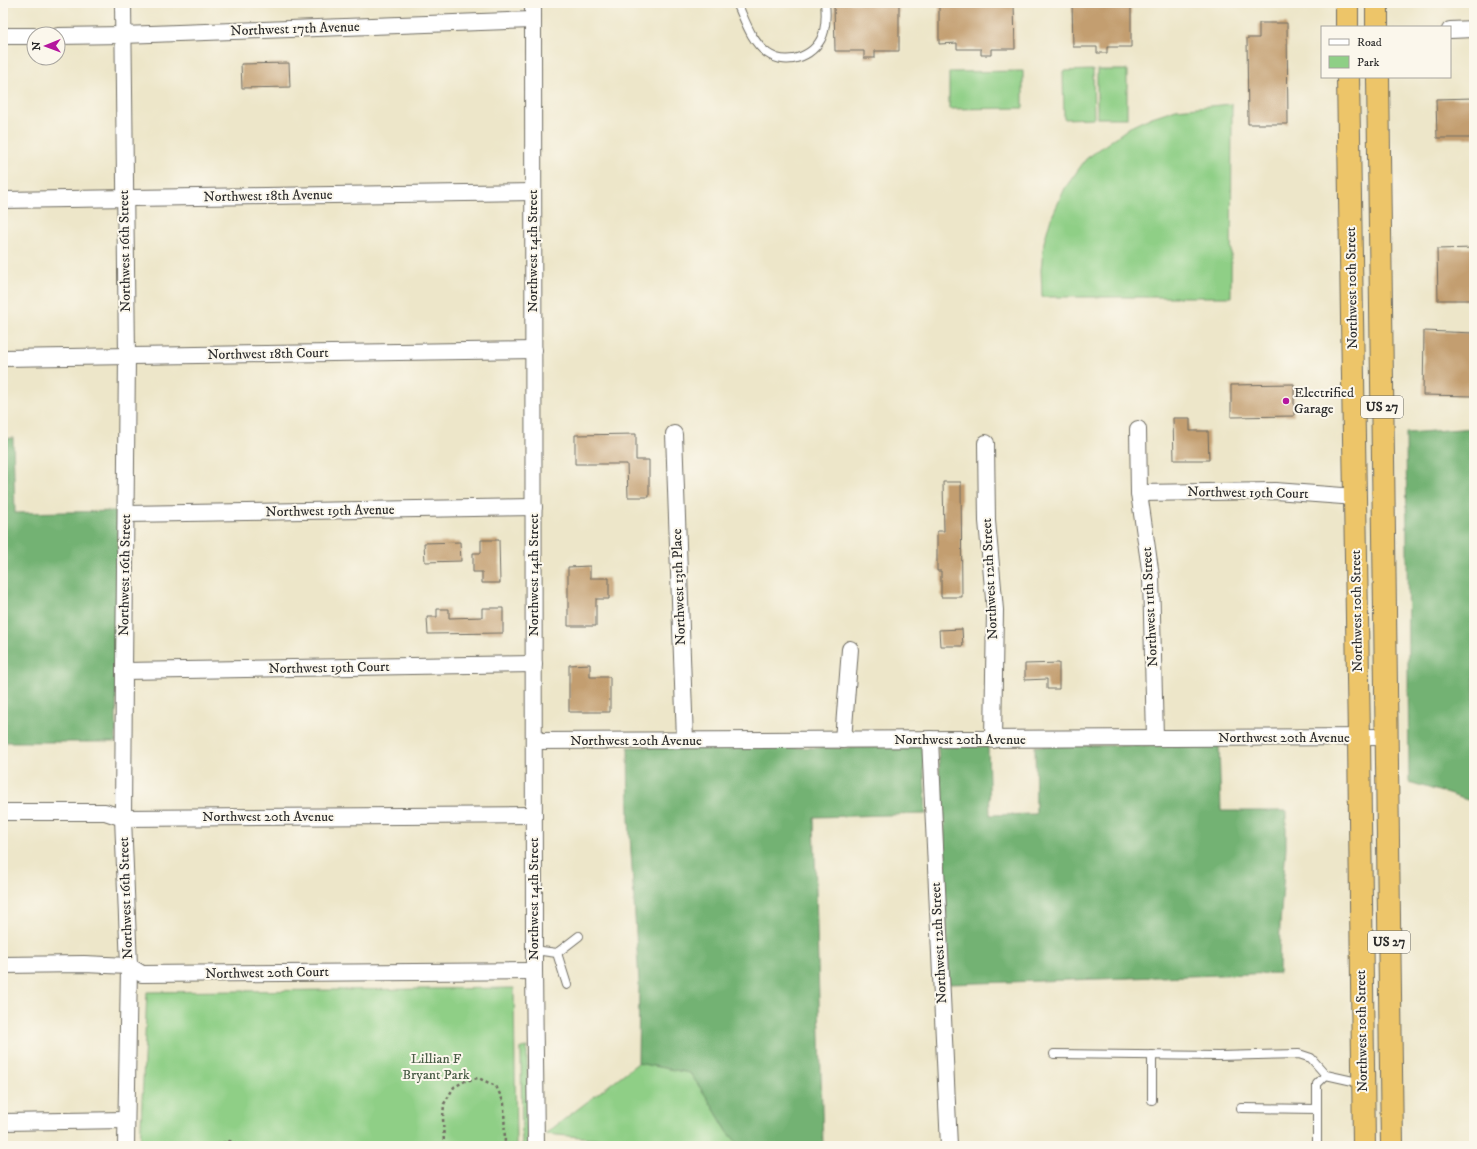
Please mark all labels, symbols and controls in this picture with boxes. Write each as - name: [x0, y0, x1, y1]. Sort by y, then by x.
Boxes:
- street label: Northwest 17th Avenue: [230, 18, 360, 40]
- north arrow: [26, 26, 66, 66]
- legend: [1321, 26, 1451, 78]
- text: Road: [1357, 35, 1382, 50]
- text: N: [30, 42, 44, 51]
- text: Park: [1357, 55, 1379, 70]
- street label: Northwest 18th Avenue: [203, 186, 333, 206]
- street label: Northwest 16th Street: [115, 189, 135, 312]
- street label: Northwest 14th Street: [524, 189, 542, 312]
- street label: Northwest 10th Street: [1342, 226, 1362, 349]
- street label: Northwest 18th Court: [207, 344, 329, 364]
- place label: Electrified Garage: [1294, 384, 1354, 418]
- marker: Electrified Garage: [1281, 396, 1291, 406]
- road number: US 27: [1361, 396, 1403, 418]
- street label: Northwest 19th Court: [1187, 483, 1309, 503]
- street label: Northwest 19th Avenue: [265, 501, 395, 521]
- street label: Northwest 16th Street: [115, 513, 135, 636]
- street label: Northwest 14th Street: [525, 513, 543, 636]
- street label: Northwest 12th Street: [978, 517, 1002, 640]
- street label: Northwest 13th Place: [668, 528, 690, 646]
- street label: Northwest 11th Street: [1138, 546, 1162, 667]
- street label: Northwest 10th Street: [1347, 549, 1367, 672]
- street label: Northwest 19th Court: [268, 658, 390, 678]
- street label: Northwest 20th Avenue: [1218, 729, 1350, 747]
- street label: Northwest 20th Avenue: [894, 731, 1026, 749]
- street label: Northwest 20th Avenue: [570, 732, 702, 750]
- street label: Northwest 20th Avenue: [202, 808, 334, 826]
- street label: Northwest 16th Street: [115, 836, 137, 959]
- street label: Northwest 14th Street: [525, 837, 543, 960]
- street label: Northwest 12th Street: [927, 881, 951, 1004]
- road number: US 27: [1368, 931, 1410, 953]
- street label: Northwest 20th Court: [205, 963, 329, 983]
- street label: Northwest 10th Street: [1352, 969, 1372, 1092]
- park label: Lillian F Bryant Park: [402, 1050, 470, 1084]

